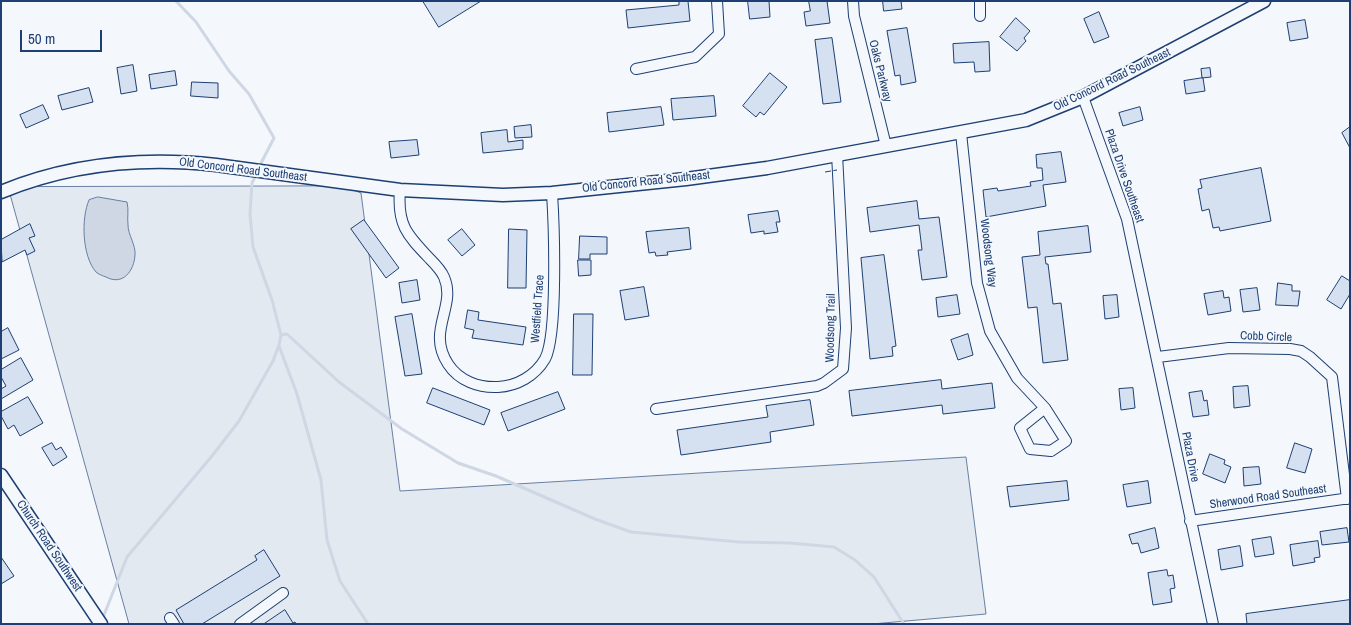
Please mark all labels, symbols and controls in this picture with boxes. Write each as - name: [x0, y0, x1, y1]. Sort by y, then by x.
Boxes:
- scale bar: [22, 20, 105, 52]
- text: 50 m: [28, 28, 55, 49]
- street label: Oaks Parkway: [865, 38, 895, 104]
- street label: Old Concord Road Southeast: [1051, 45, 1173, 115]
- street label: Plaza Drive Southeast: [1101, 127, 1147, 225]
- street label: Old Concord Road Southeast: [178, 155, 308, 185]
- street label: Old Concord Road Southeast: [581, 168, 711, 196]
- street label: Woodsong Way: [977, 218, 999, 288]
- street label: Westfield Trace: [528, 274, 548, 344]
- street label: Woodsong Trail: [823, 293, 839, 363]
- street label: Cobb Circle: [1240, 329, 1292, 345]
- street label: Plaza Drive: [1178, 431, 1202, 483]
- street label: Sherwood Road Southeast: [1209, 482, 1327, 512]
- street label: Church Road Southwest: [13, 498, 85, 594]

